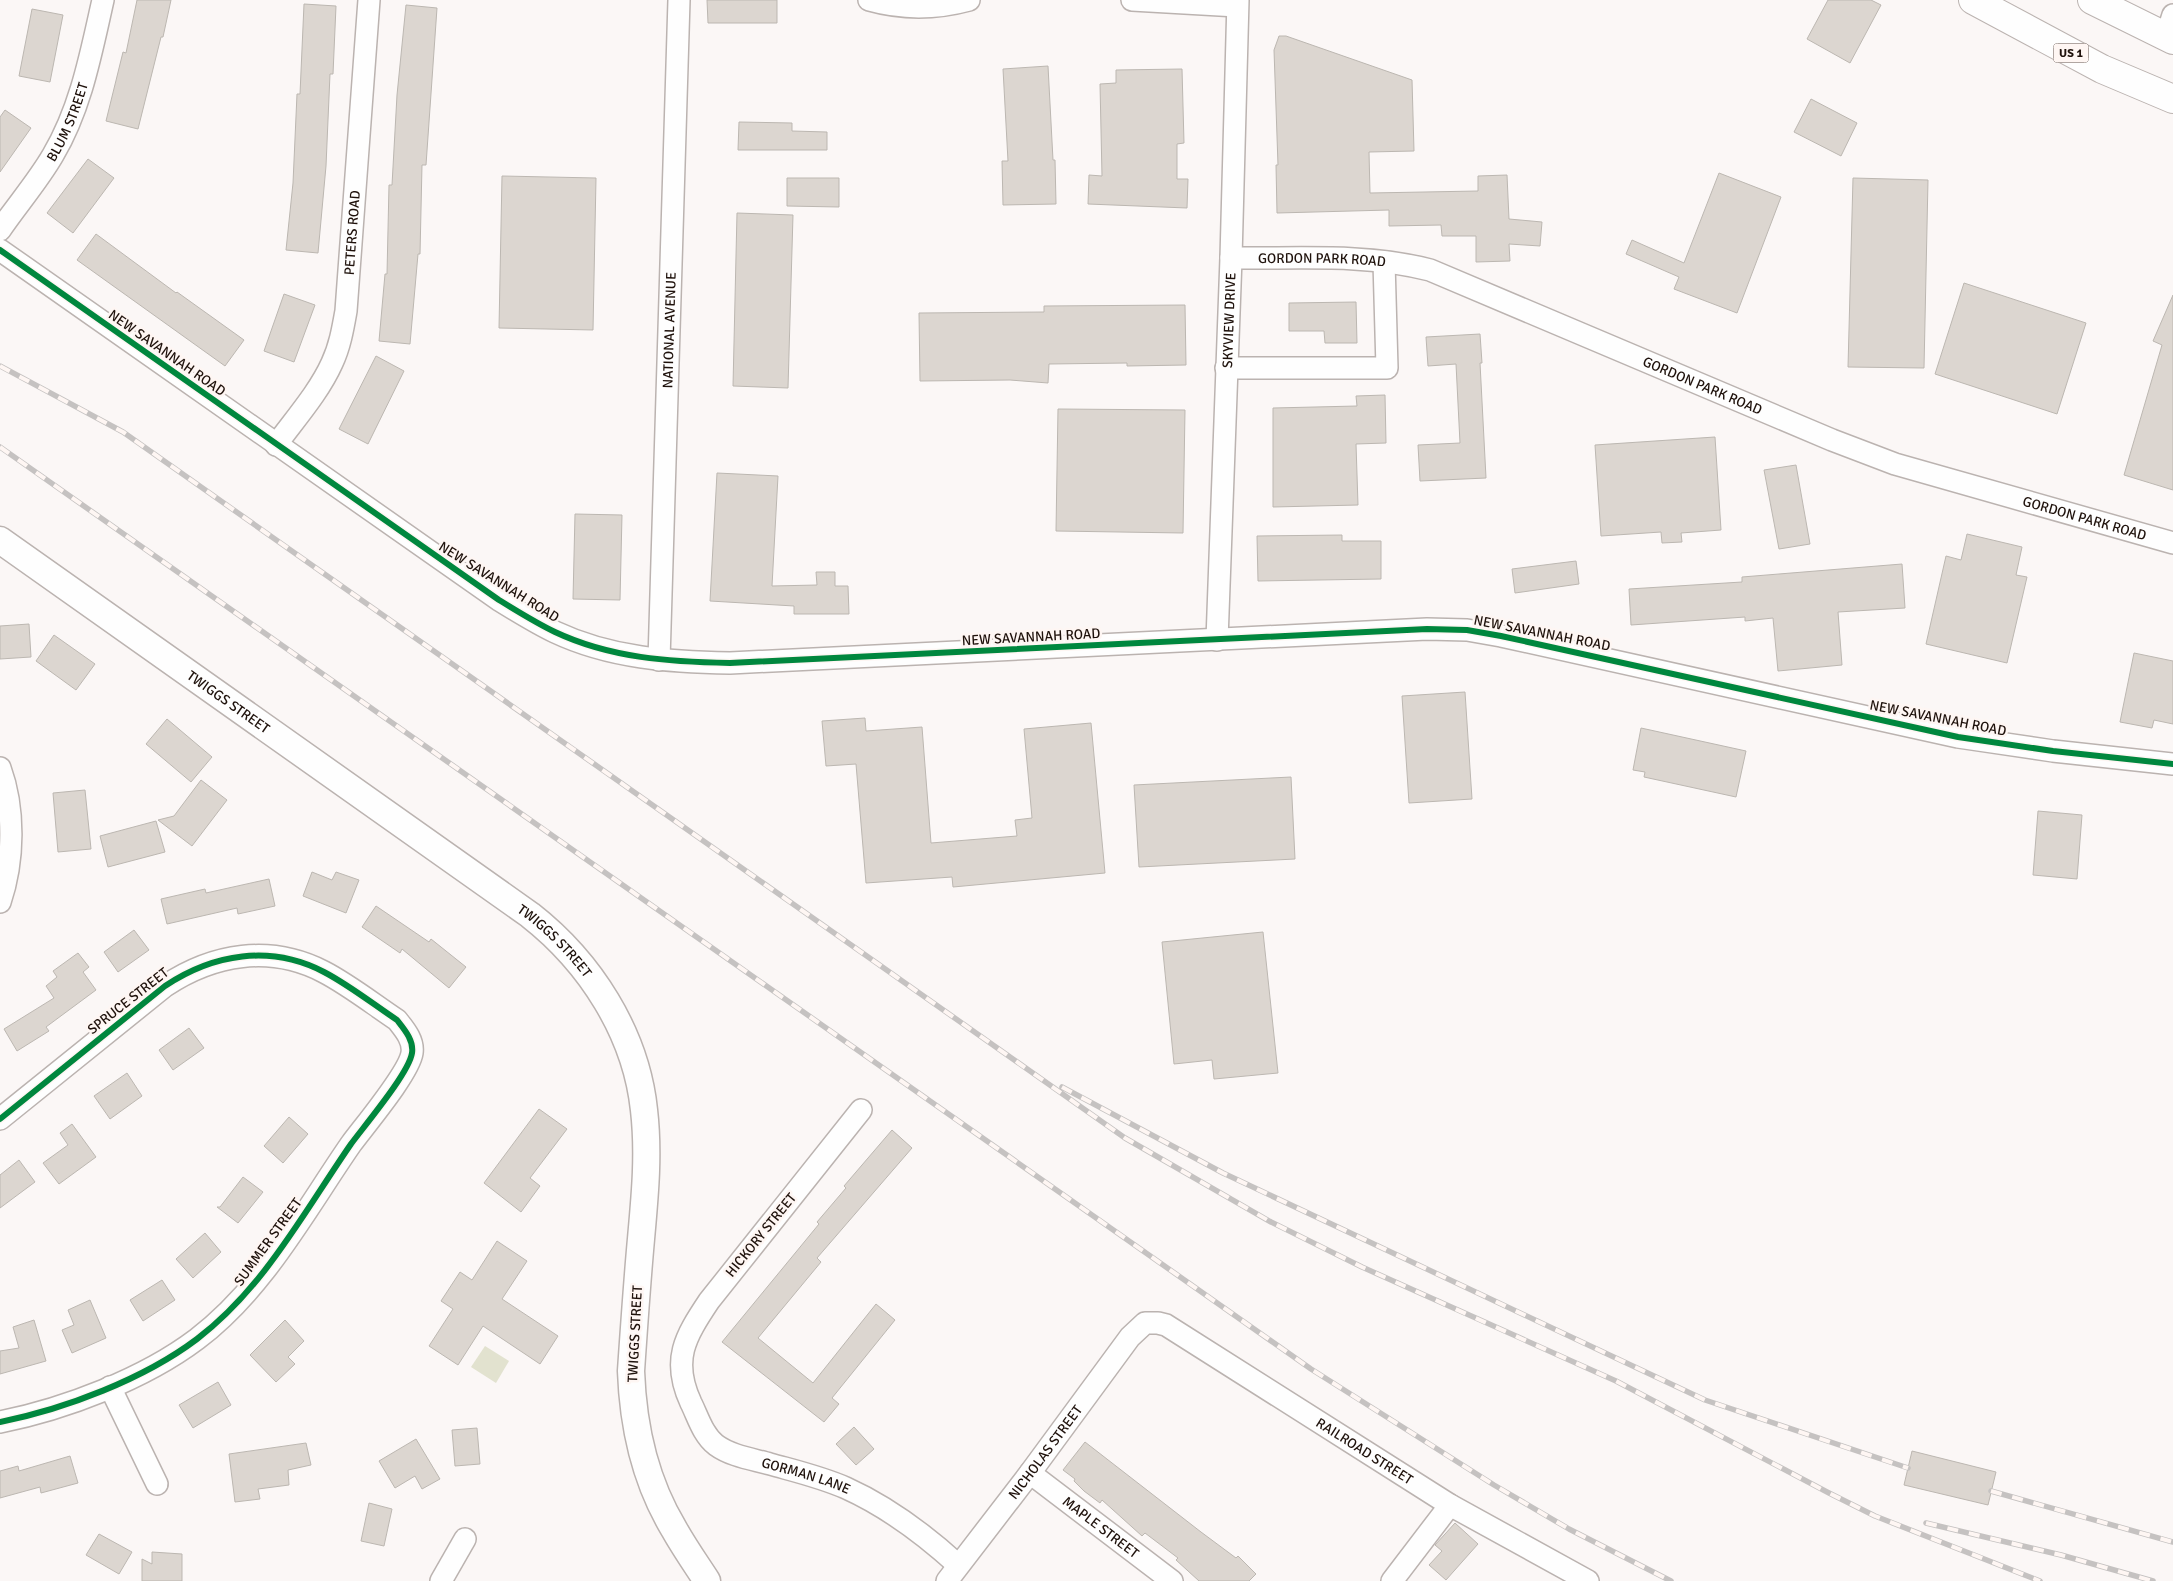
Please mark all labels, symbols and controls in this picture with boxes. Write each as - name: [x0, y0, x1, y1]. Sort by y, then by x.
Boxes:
- road number: US 1: [2054, 44, 2088, 62]
- street label: BLUM STREET: [43, 80, 91, 165]
- street label: PETERS ROAD: [340, 190, 363, 276]
- street label: GORDON PARK ROAD: [1258, 249, 1387, 270]
- street label: NATIONAL AVENUE: [659, 272, 679, 389]
- street label: SKYVIEW DRIVE: [1218, 272, 1239, 368]
- street label: NEW SAVANNAH ROAD: [105, 306, 229, 400]
- street label: GORDON PARK ROAD: [1640, 353, 1765, 418]
- street label: GORDON PARK ROAD: [2021, 492, 2149, 544]
- street label: NEW SAVANNAH ROAD: [436, 538, 562, 626]
- street label: NEW SAVANNAH ROAD: [1472, 611, 1612, 655]
- street label: NEW SAVANNAH ROAD: [961, 625, 1101, 649]
- street label: TWIGGS STREET: [184, 667, 273, 737]
- street label: NEW SAVANNAH ROAD: [1868, 696, 2008, 740]
- street label: TWIGGS STREET: [515, 901, 596, 980]
- street label: SPRUCE STREET: [84, 964, 172, 1038]
- street label: HICKORY STREET: [722, 1190, 800, 1280]
- street label: SUMMER STREET: [230, 1195, 306, 1289]
- street label: TWIGGS STREET: [624, 1285, 646, 1383]
- street label: NICHOLAS STREET: [1005, 1402, 1086, 1502]
- street label: RAILROAD STREET: [1313, 1414, 1417, 1488]
- street label: GORMAN LANE: [760, 1454, 853, 1498]
- street label: MAPLE STREET: [1059, 1492, 1142, 1561]

